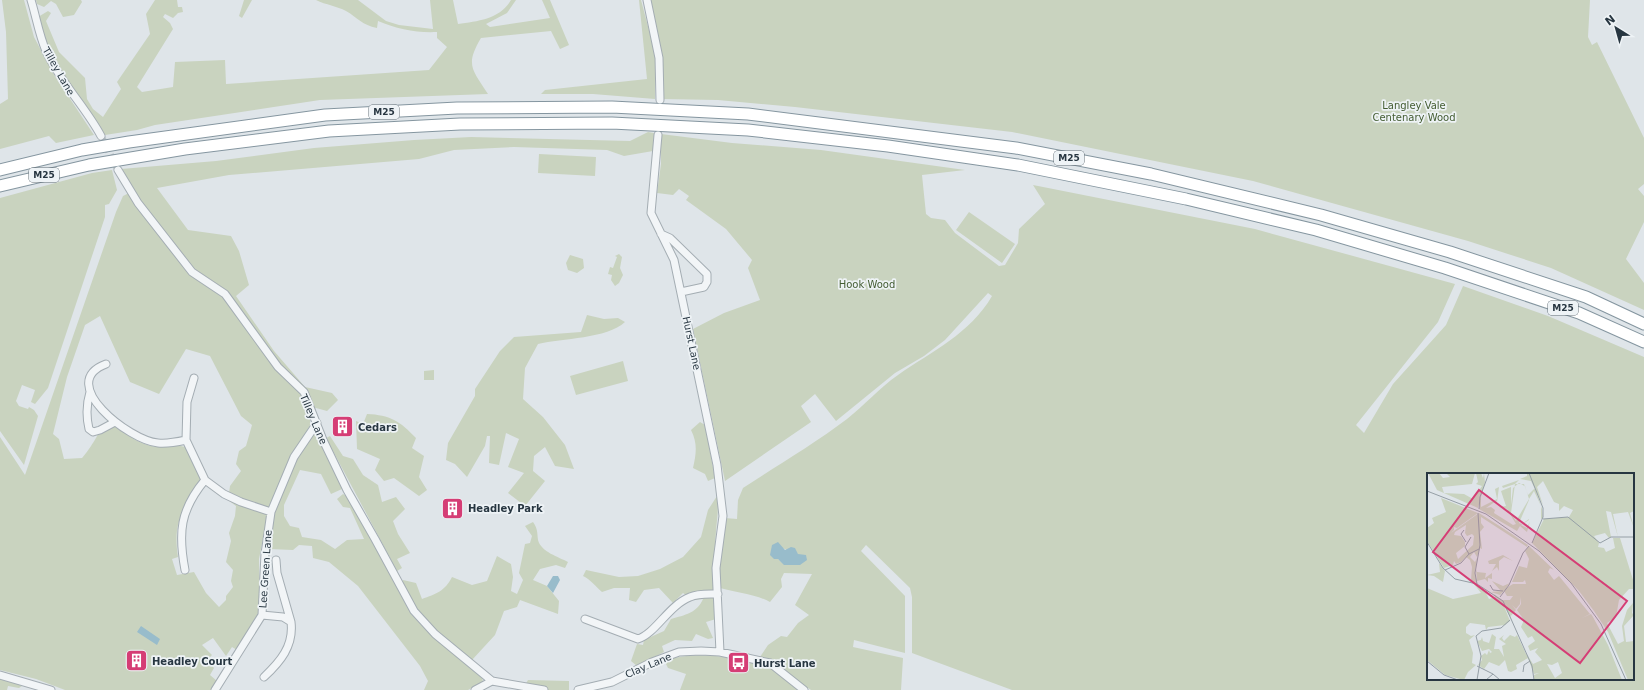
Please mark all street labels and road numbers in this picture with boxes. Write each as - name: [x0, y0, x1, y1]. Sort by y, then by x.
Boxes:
- street label: Tilley Lane: [40, 44, 77, 97]
- road number: M25: [369, 105, 399, 119]
- road number: M25: [1054, 151, 1084, 165]
- road number: M25: [29, 168, 59, 182]
- road number: M25: [1548, 301, 1578, 315]
- street label: Hurst Lane: [680, 315, 703, 371]
- street label: Tilley Lane: [298, 391, 329, 446]
- street label: Lee Green Lane: [257, 529, 274, 609]
- street label: Clay Lane: [623, 651, 673, 680]

